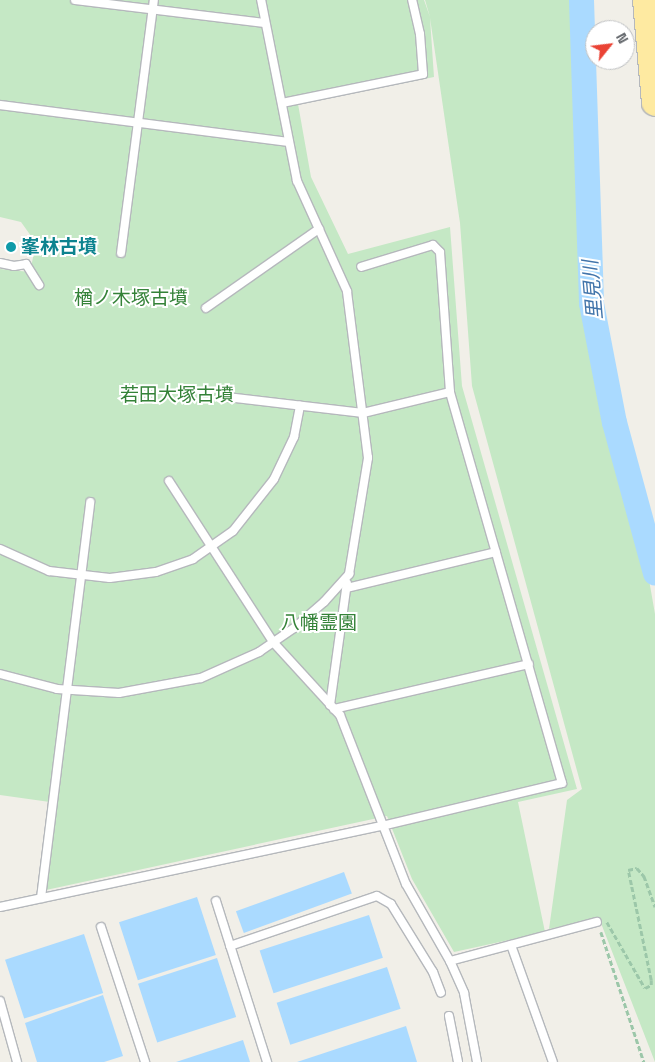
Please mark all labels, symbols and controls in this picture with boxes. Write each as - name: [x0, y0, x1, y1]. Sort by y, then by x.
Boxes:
- north arrow: [585, 20, 635, 70]
- text: N: [612, 30, 632, 47]
- place label: 峯林古墳: [21, 236, 97, 258]
- marker: 峯林古墳: [5, 241, 17, 253]
- water label: 里見川: [578, 259, 608, 321]
- park label: 楢ノ木塚古墳: [74, 287, 188, 309]
- park label: 若田大塚古墳: [120, 384, 234, 406]
- park label: 八幡霊園: [281, 612, 357, 634]

